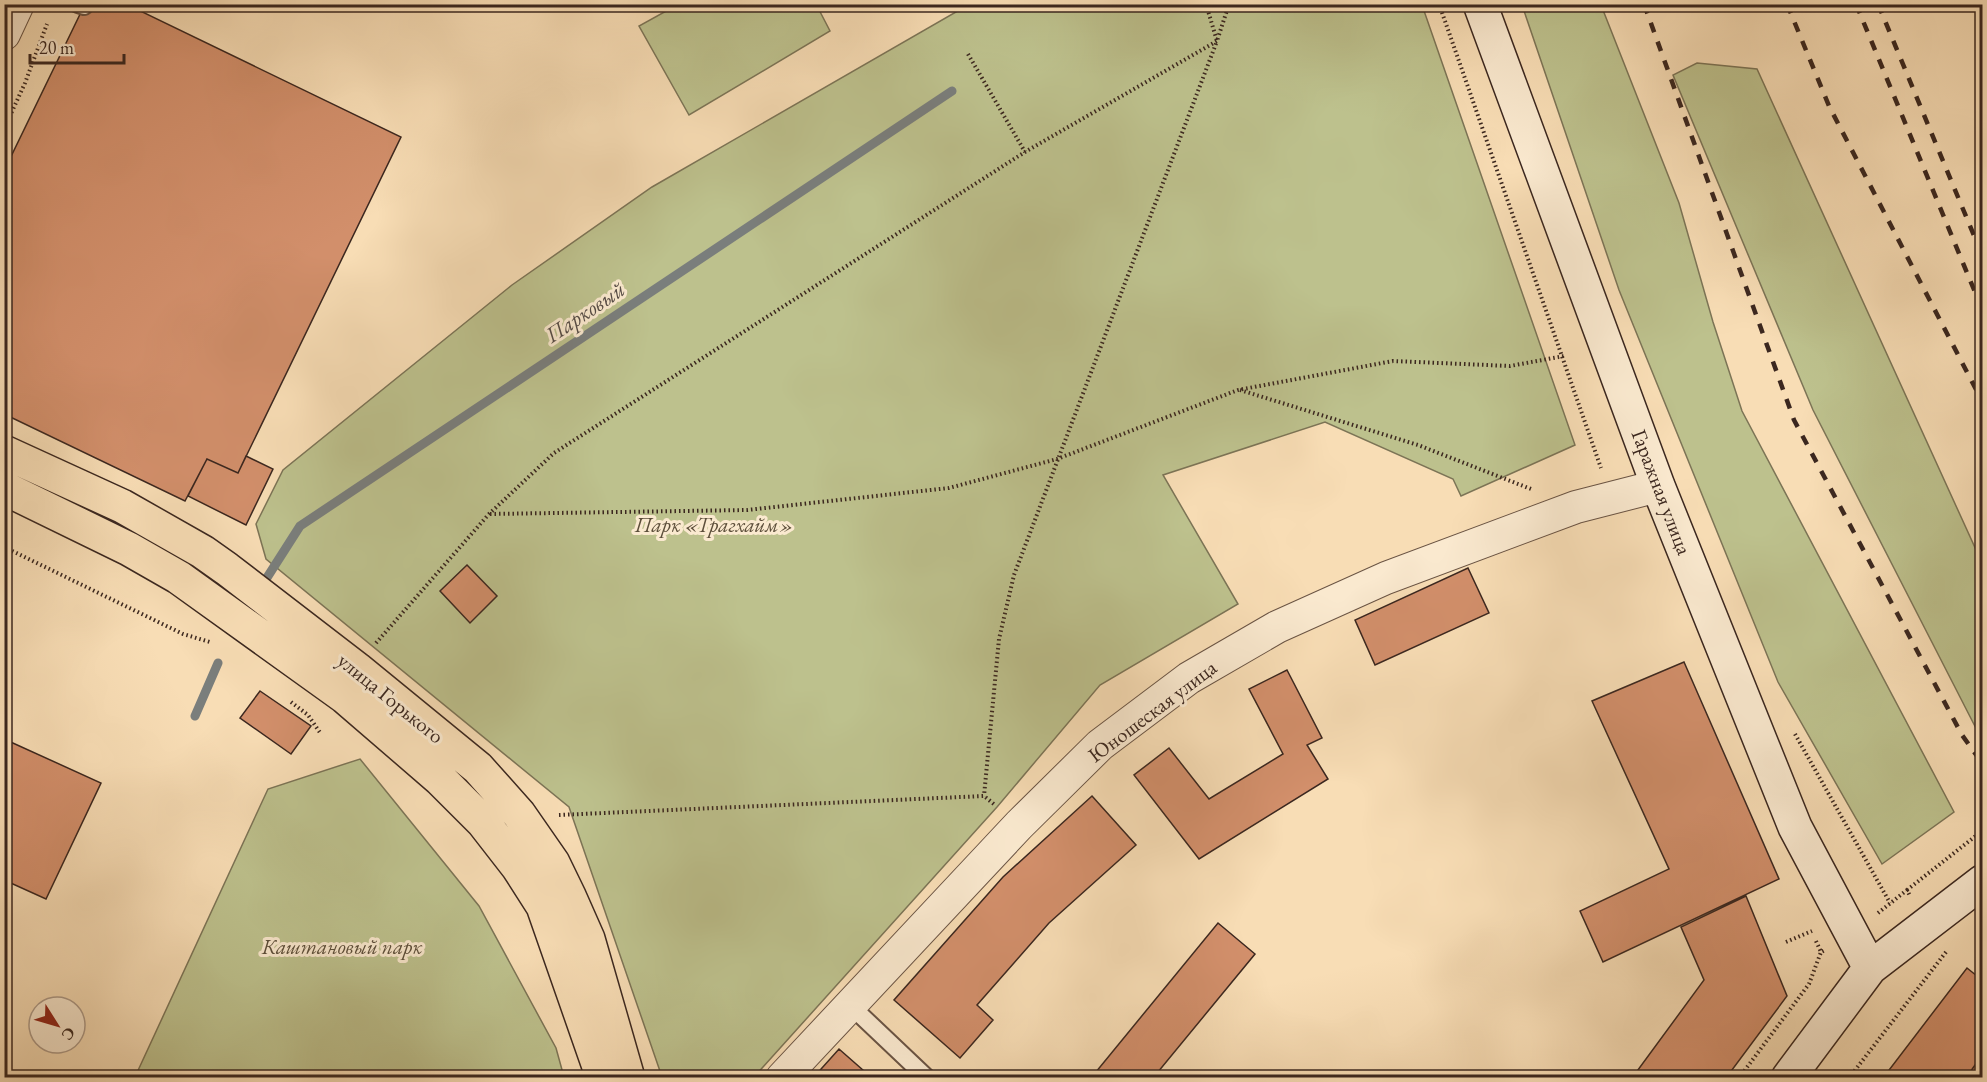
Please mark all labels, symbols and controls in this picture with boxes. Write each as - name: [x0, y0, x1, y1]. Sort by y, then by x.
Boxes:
- scale bar: [30, 27, 124, 65]
- text: 20 m: [39, 36, 74, 59]
- water label: Парковый: [539, 275, 630, 350]
- street label: Гаражная улица: [1626, 425, 1699, 559]
- park label: Парк «Трагхайм»: [634, 511, 793, 538]
- street label: улица Горького: [332, 647, 450, 749]
- street label: Юношеская улица: [1082, 653, 1222, 768]
- park label: Каштановый парк: [261, 933, 423, 960]
- north arrow: [27, 995, 87, 1055]
- text: С: [57, 1023, 80, 1045]

